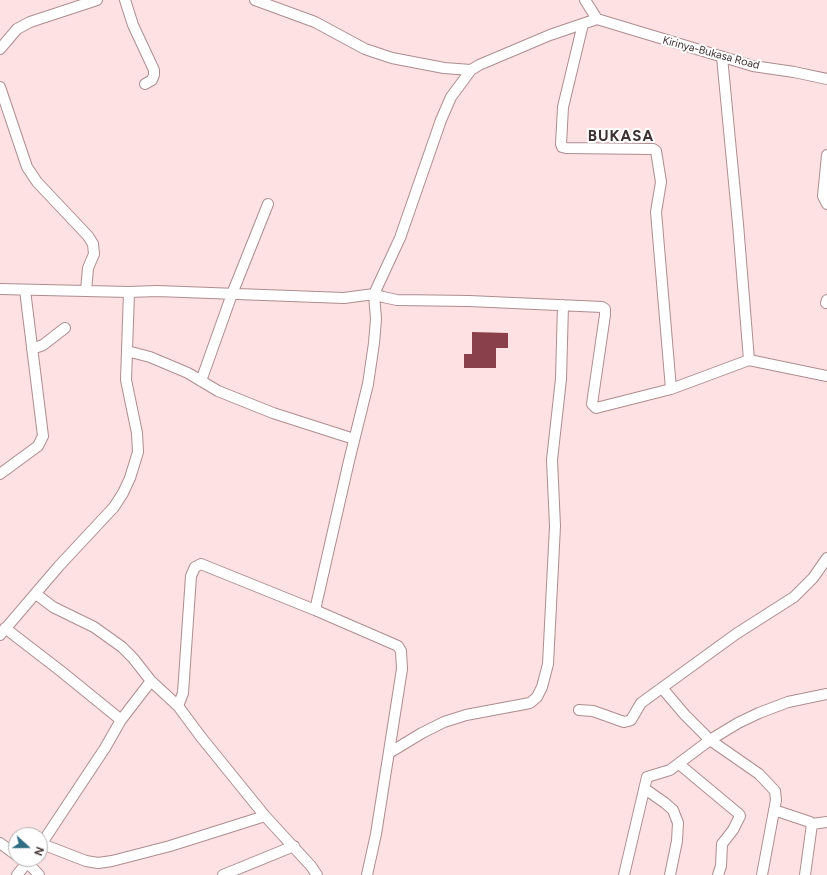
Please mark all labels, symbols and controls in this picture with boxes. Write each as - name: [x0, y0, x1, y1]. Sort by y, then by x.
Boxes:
- street label: Kirinya-Bukasa Road: [661, 34, 761, 72]
- district label: BUKASA: [588, 128, 654, 146]
- north arrow: [8, 827, 48, 867]
- text: N: [31, 845, 46, 857]

